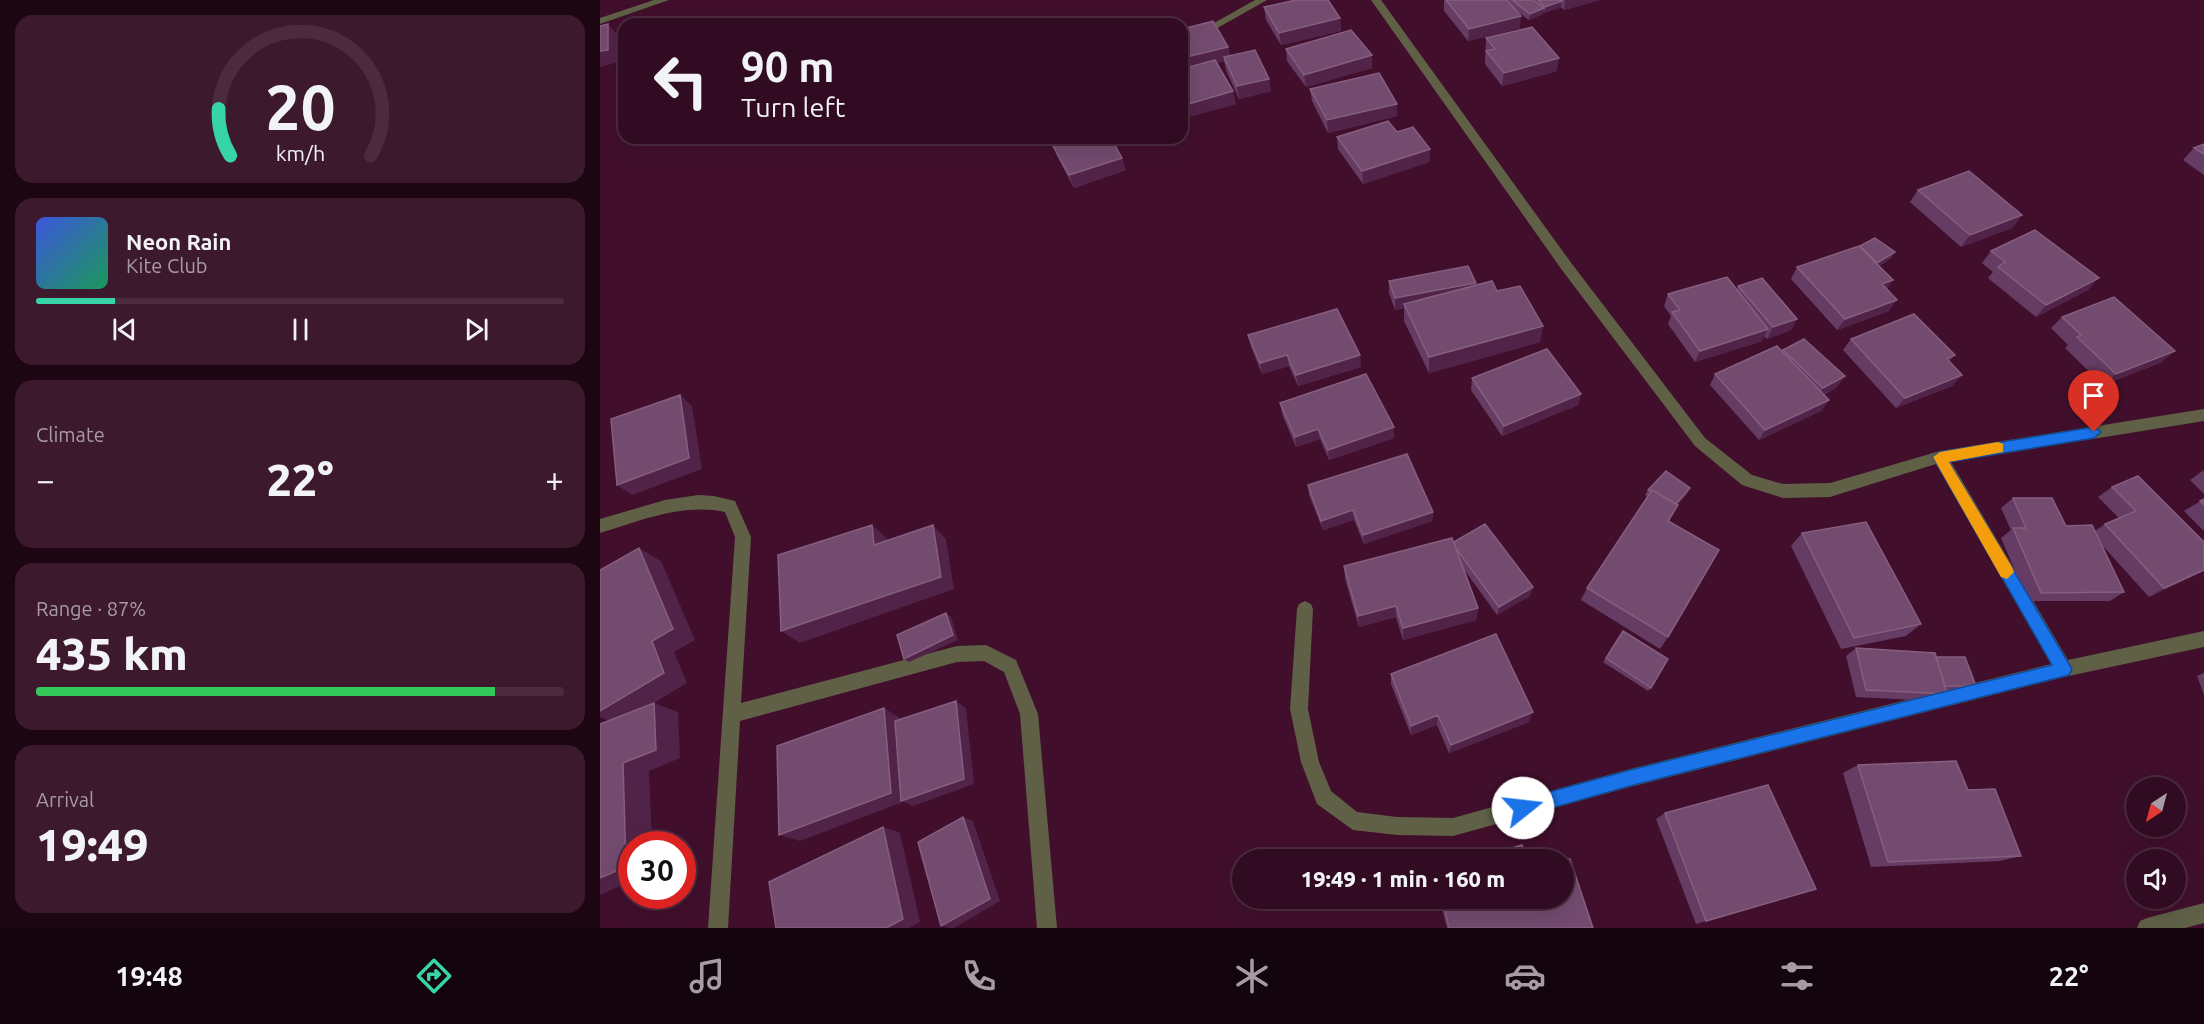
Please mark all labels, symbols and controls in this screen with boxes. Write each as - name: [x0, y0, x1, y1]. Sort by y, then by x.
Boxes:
- icon: left: [642, 42, 720, 120]
- text: 90 m: [741, 43, 835, 90]
- text: 20: [265, 72, 335, 142]
- text: Turn left: [741, 92, 845, 122]
- text: km/h: [275, 141, 325, 165]
- text: Neon Rain: [126, 229, 231, 254]
- text: Kite Club: [126, 254, 208, 277]
- icon: previous: [108, 313, 141, 346]
- icon: pause: [284, 313, 317, 346]
- icon: next: [460, 313, 493, 346]
- pin: [2068, 370, 2119, 432]
- icon: arrive: [2077, 379, 2110, 412]
- text: Climate: [36, 423, 105, 446]
- text: 22°: [266, 454, 334, 505]
- text: −: [36, 461, 55, 498]
- text: +: [545, 461, 564, 498]
- text: Range · 87%: [36, 597, 146, 620]
- text: 435 km: [36, 628, 188, 679]
- position arrow: [1491, 776, 1555, 840]
- north arrow: [2126, 777, 2186, 837]
- map controls: [2126, 777, 2186, 909]
- text: Arrival: [36, 788, 94, 811]
- text: 19:49: [36, 819, 149, 870]
- speed limit sign: 30: [618, 831, 696, 909]
- button: sound: [2126, 849, 2186, 909]
- text: 19:49 · 1 min · 160 m: [1301, 866, 1505, 891]
- icon: directions: [413, 955, 455, 997]
- icon: music: [686, 955, 728, 997]
- icon: phone: [958, 955, 1000, 997]
- icon: climate: [1231, 955, 1273, 997]
- icon: car: [1504, 955, 1546, 997]
- icon: filters: [1776, 955, 1818, 997]
- text: 19:48: [115, 961, 183, 991]
- text: 22°: [2049, 961, 2089, 991]

